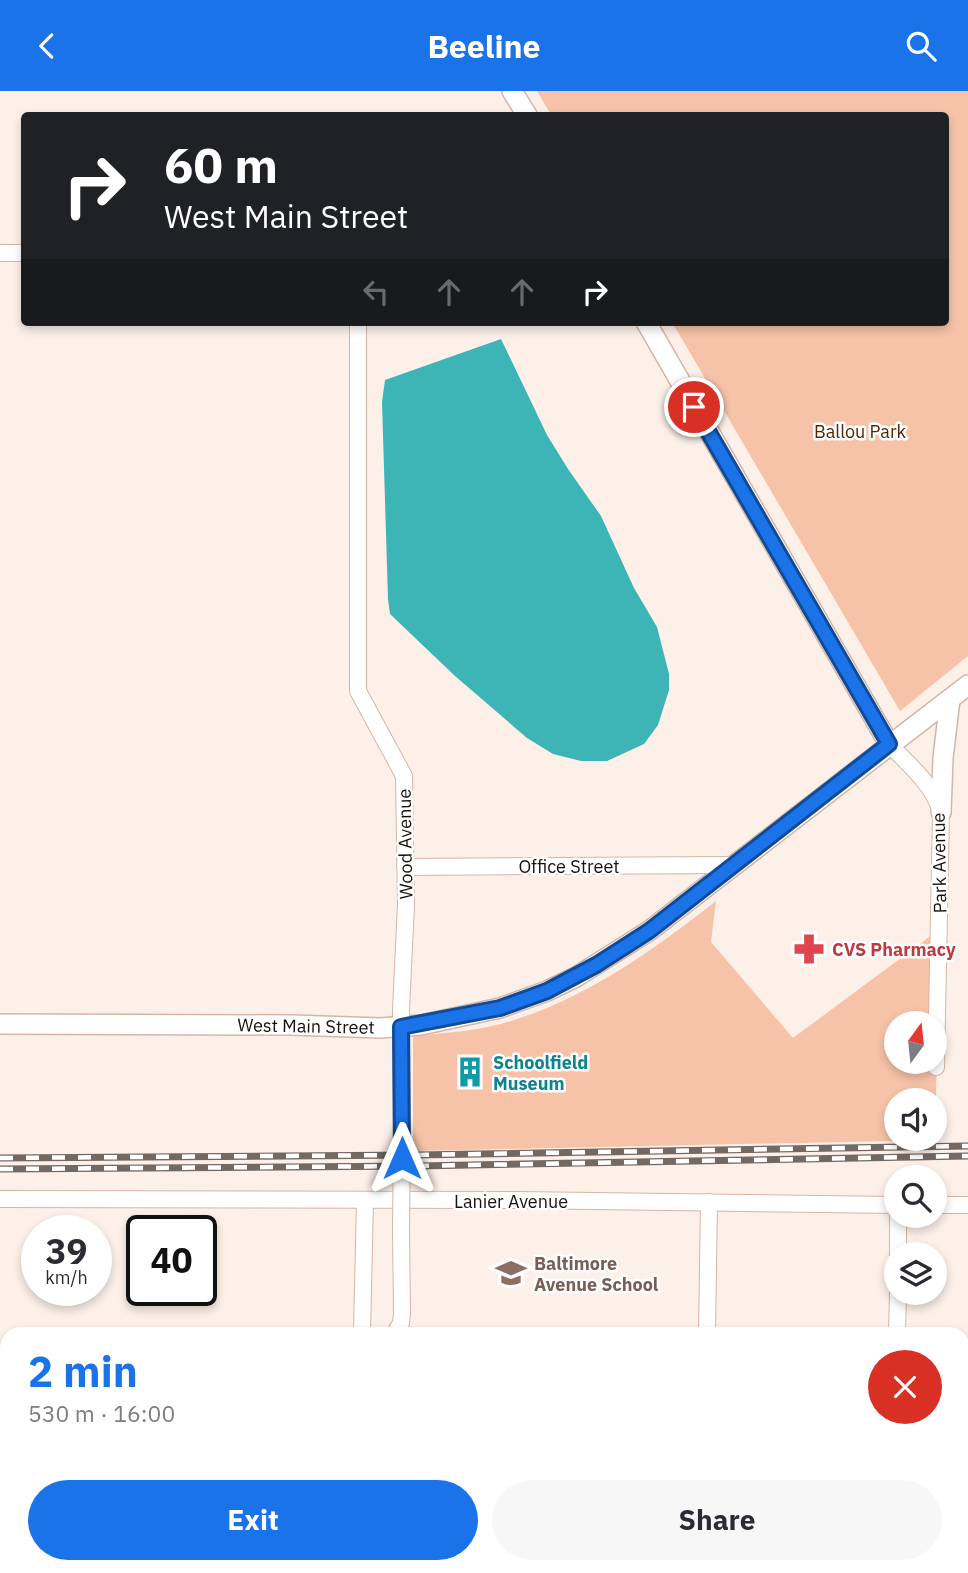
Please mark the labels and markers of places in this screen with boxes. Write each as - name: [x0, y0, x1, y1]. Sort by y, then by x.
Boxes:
- pin: [664, 377, 724, 437]
- pharmacy icon: CVS Pharmacy: [792, 932, 826, 966]
- place label: CVS Pharmacy: [832, 938, 956, 961]
- place label: Schoolfield Museum: [493, 1051, 588, 1095]
- building icon: Schoolfield Museum: [453, 1055, 487, 1089]
- place label: Baltimore Avenue School: [534, 1252, 659, 1296]
- school or university icon: Baltimore Avenue School: [494, 1256, 528, 1290]

